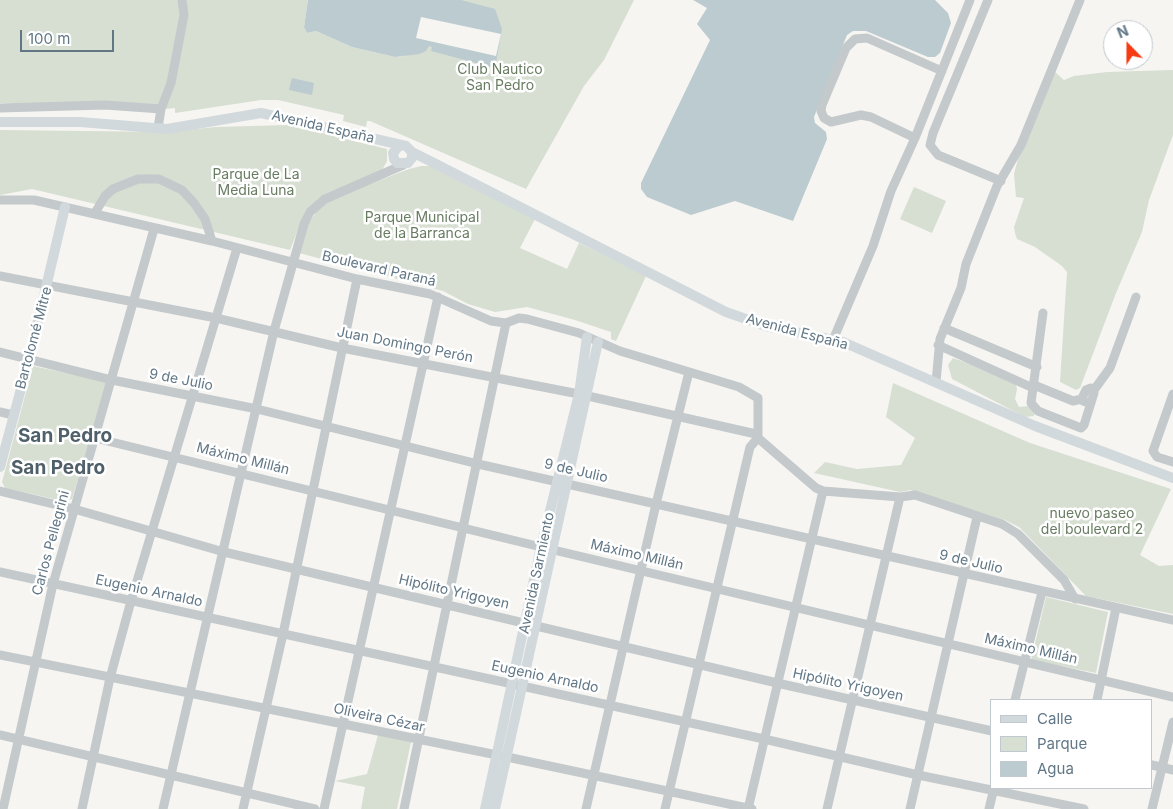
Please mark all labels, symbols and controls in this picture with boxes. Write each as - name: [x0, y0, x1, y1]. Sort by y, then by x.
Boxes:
- scale bar: [22, 20, 116, 52]
- north arrow: [1103, 20, 1153, 70]
- text: N: [1114, 22, 1131, 41]
- text: 100 m: [28, 29, 70, 48]
- park label: Club Nautico San Pedro: [457, 62, 543, 94]
- street label: Avenida España: [270, 107, 376, 147]
- park label: Parque de La Media Luna: [212, 167, 300, 200]
- park label: Parque Municipal de la Barranca: [365, 210, 479, 242]
- street label: Boulevard Paraná: [320, 248, 438, 290]
- street label: Bartolomé Mitre: [12, 285, 56, 391]
- street label: Avenida España: [744, 310, 850, 354]
- street label: Juan Domingo Perón: [335, 324, 475, 366]
- street label: 9 de Julio: [148, 366, 214, 394]
- district label: San Pedro: [18, 425, 112, 447]
- street label: Máximo Millán: [195, 439, 291, 479]
- street label: 9 de Julio: [543, 456, 609, 486]
- district label: San Pedro: [11, 457, 105, 479]
- street label: Carlos Pellegrini: [29, 489, 73, 597]
- park label: nuevo paseo del boulevard 2: [1041, 506, 1143, 538]
- street label: Avenida Sarmiento: [516, 511, 558, 635]
- street label: Máximo Millán: [589, 536, 685, 574]
- street label: 9 de Julio: [938, 547, 1004, 577]
- street label: Eugenio Arnaldo: [94, 571, 204, 611]
- street label: Hipólito Yrigoyen: [397, 571, 511, 613]
- street label: Máximo Millán: [983, 630, 1079, 668]
- street label: Eugenio Arnaldo: [490, 657, 600, 697]
- street label: Hipólito Yrigoyen: [791, 665, 905, 705]
- legend: [990, 699, 1153, 789]
- street label: Oliveira Cézar: [332, 700, 426, 736]
- text: Calle: [1037, 709, 1072, 728]
- text: Parque: [1037, 734, 1087, 753]
- text: Agua: [1037, 759, 1074, 778]

